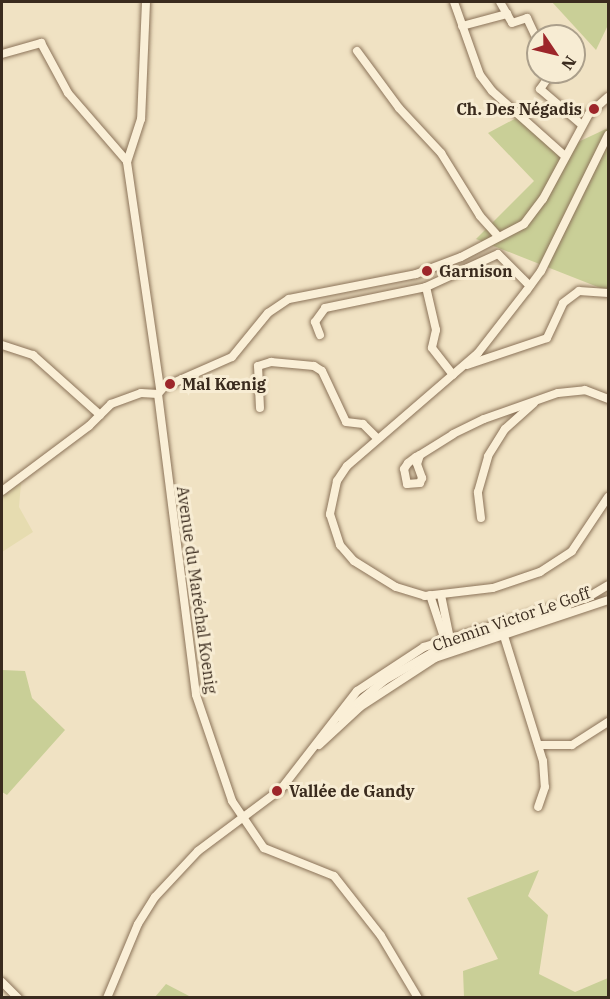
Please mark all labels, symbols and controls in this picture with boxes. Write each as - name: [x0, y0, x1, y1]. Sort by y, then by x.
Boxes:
- north arrow: [526, 24, 586, 84]
- text: N: [557, 52, 581, 74]
- place label: Ch. Des Négadis: [456, 99, 582, 119]
- marker: Ch. Des Négadis: [587, 102, 601, 116]
- place label: Garnison: [439, 261, 513, 281]
- marker: Garnison: [420, 264, 434, 278]
- place label: Mal Kœnig: [182, 374, 266, 394]
- marker: Mal Kœnig: [163, 377, 177, 391]
- street label: Avenue du Maréchal Koenig: [173, 485, 221, 695]
- street label: Chemin Victor Le Goff: [430, 583, 592, 655]
- place label: Vallée de Gandy: [289, 781, 415, 801]
- marker: Vallée de Gandy: [270, 784, 284, 798]

